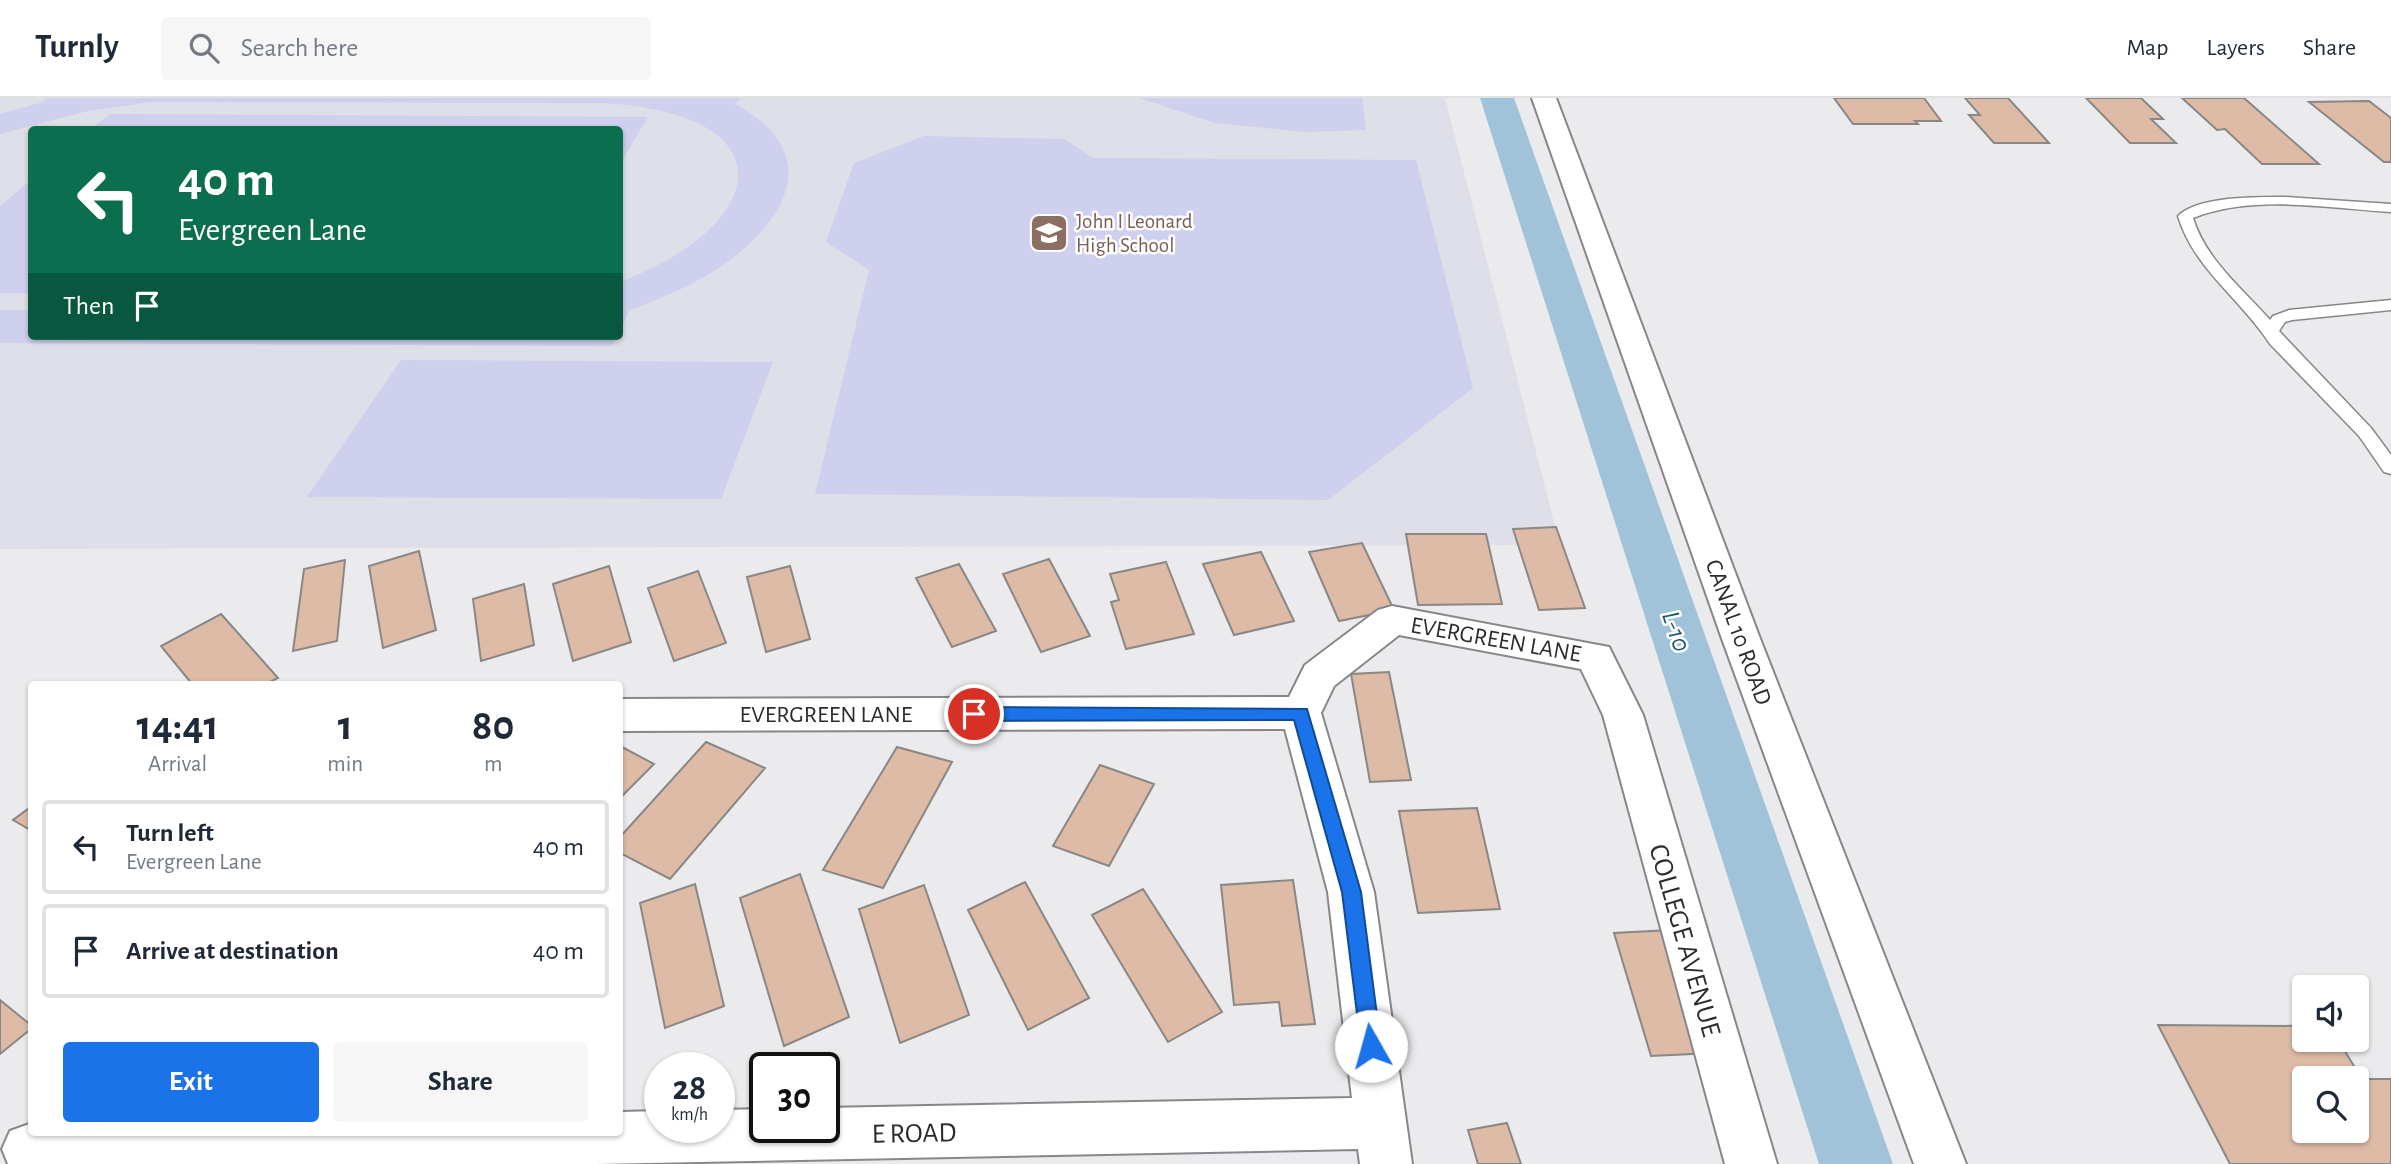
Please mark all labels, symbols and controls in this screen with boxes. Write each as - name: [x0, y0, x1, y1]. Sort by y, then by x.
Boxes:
- search box: [161, 17, 651, 80]
- icon: search: [185, 29, 223, 67]
- text: Turnly: [35, 31, 119, 64]
- text: Search here: [241, 35, 358, 61]
- text: Map: [2126, 36, 2168, 60]
- text: Layers: [2206, 36, 2265, 60]
- text: Share: [2303, 36, 2356, 60]
- icon: left: [63, 154, 154, 245]
- text: 40 m: [178, 156, 275, 205]
- place label: John I Leonard High School: [1076, 211, 1193, 256]
- school or university icon: John I Leonard High School: [1028, 212, 1070, 254]
- text: Evergreen Lane: [178, 214, 367, 246]
- icon: arrive: [128, 287, 166, 325]
- text: Then: [63, 293, 114, 319]
- street label: CANAL 10 ROAD: [1701, 556, 1775, 708]
- water label: L-10: [1657, 608, 1695, 655]
- street label: EVERGREEN LANE: [1409, 613, 1583, 667]
- pin: [944, 684, 1004, 744]
- icon: arrive: [955, 695, 993, 733]
- street label: EVERGREEN LANE: [740, 703, 913, 727]
- text: 14:41: [137, 705, 219, 747]
- text: 1: [338, 705, 353, 747]
- text: 80: [472, 705, 514, 747]
- text: Arrival: [148, 753, 207, 776]
- text: min: [327, 753, 363, 776]
- text: m: [484, 753, 502, 776]
- text: Turn left: [126, 820, 214, 846]
- icon: left: [67, 828, 105, 866]
- text: 40 m: [533, 834, 584, 860]
- street label: COLLEGE AVENUE: [1643, 841, 1725, 1040]
- text: Evergreen Lane: [126, 851, 262, 874]
- icon: arrive: [67, 932, 105, 970]
- text: Arrive at destination: [126, 938, 339, 964]
- text: 40 m: [533, 938, 584, 964]
- map controls: [2292, 975, 2369, 1143]
- button: sound: [2292, 975, 2369, 1052]
- position arrow: [1334, 1009, 1408, 1083]
- button: Exit: [63, 1042, 319, 1122]
- button: Share: [333, 1042, 588, 1122]
- speed limit sign: 30: [749, 1052, 840, 1143]
- button: search: [2292, 1066, 2369, 1143]
- text: 28: [673, 1071, 706, 1106]
- text: km/h: [671, 1106, 708, 1124]
- street label: E ROAD: [871, 1119, 957, 1149]

